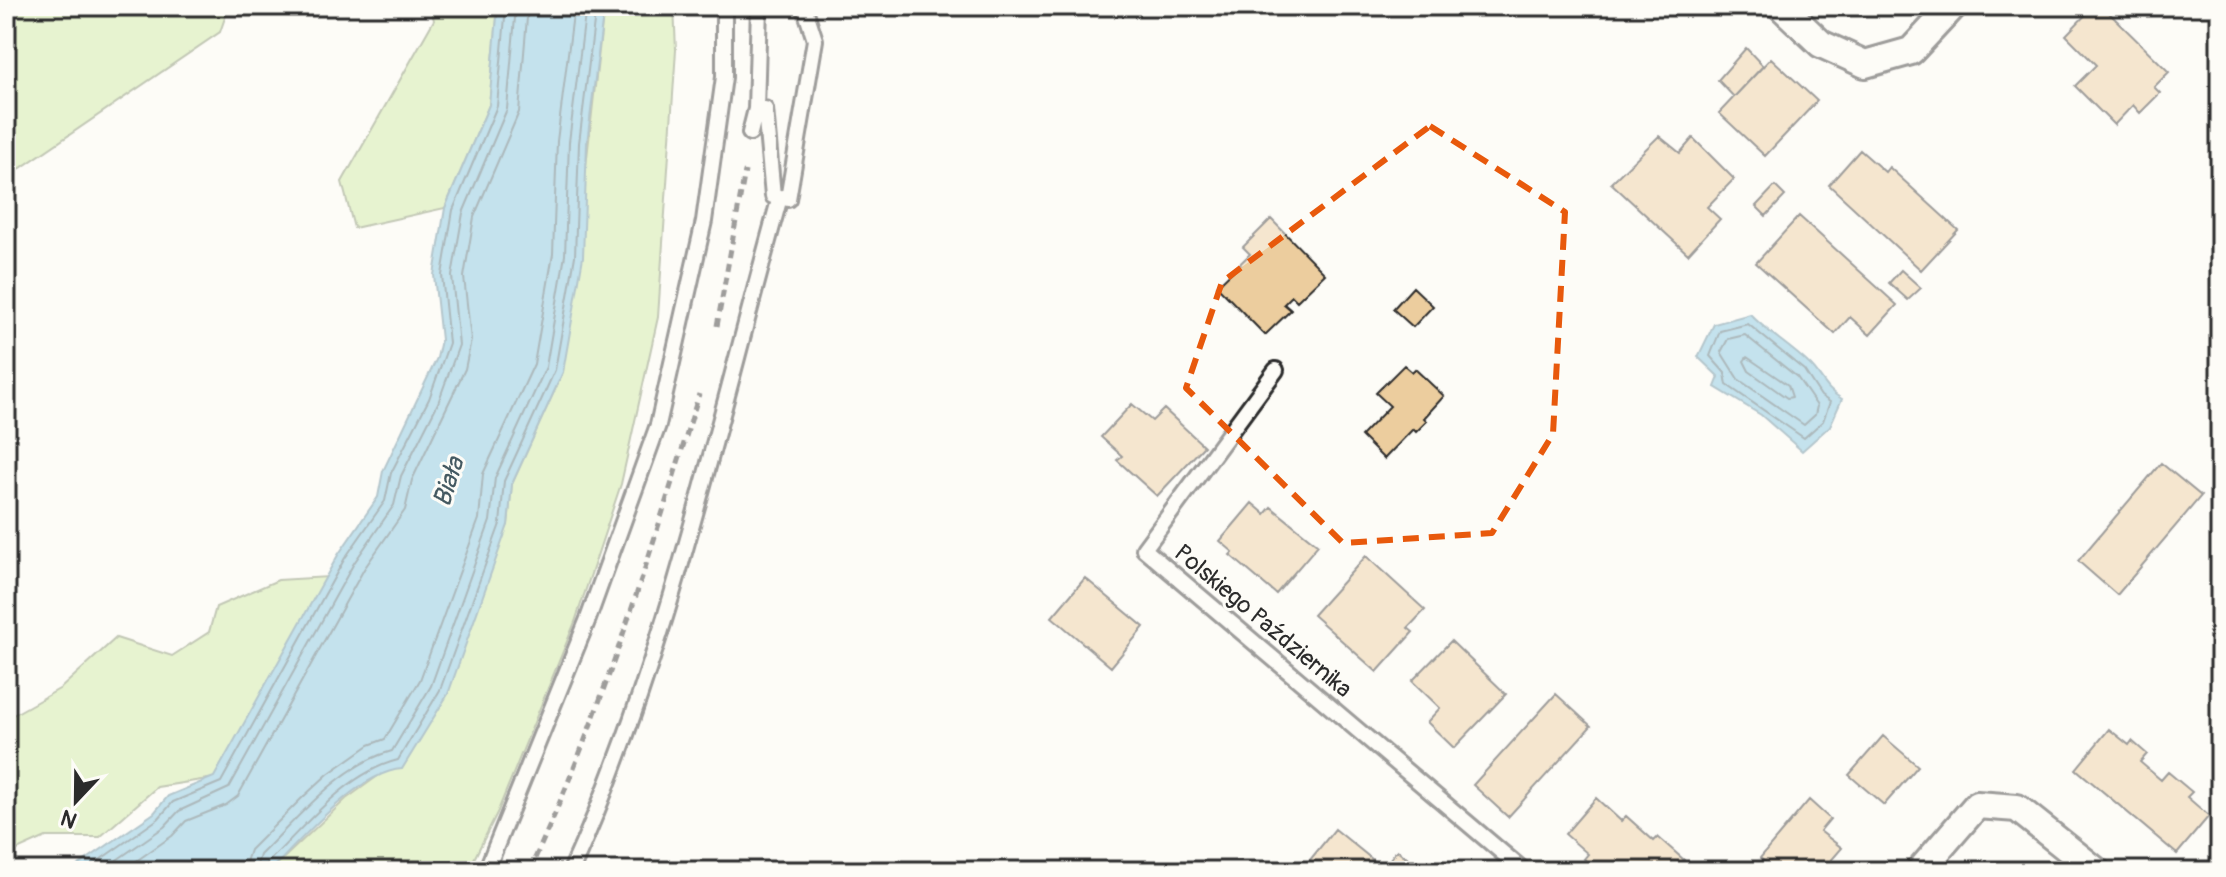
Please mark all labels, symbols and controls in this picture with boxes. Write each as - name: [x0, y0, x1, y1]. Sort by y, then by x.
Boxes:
- water label: Biała: [426, 451, 473, 511]
- street label: Polskiego Października: [1168, 538, 1358, 704]
- north arrow: [36, 761, 116, 841]
- text: N: [57, 803, 81, 834]

